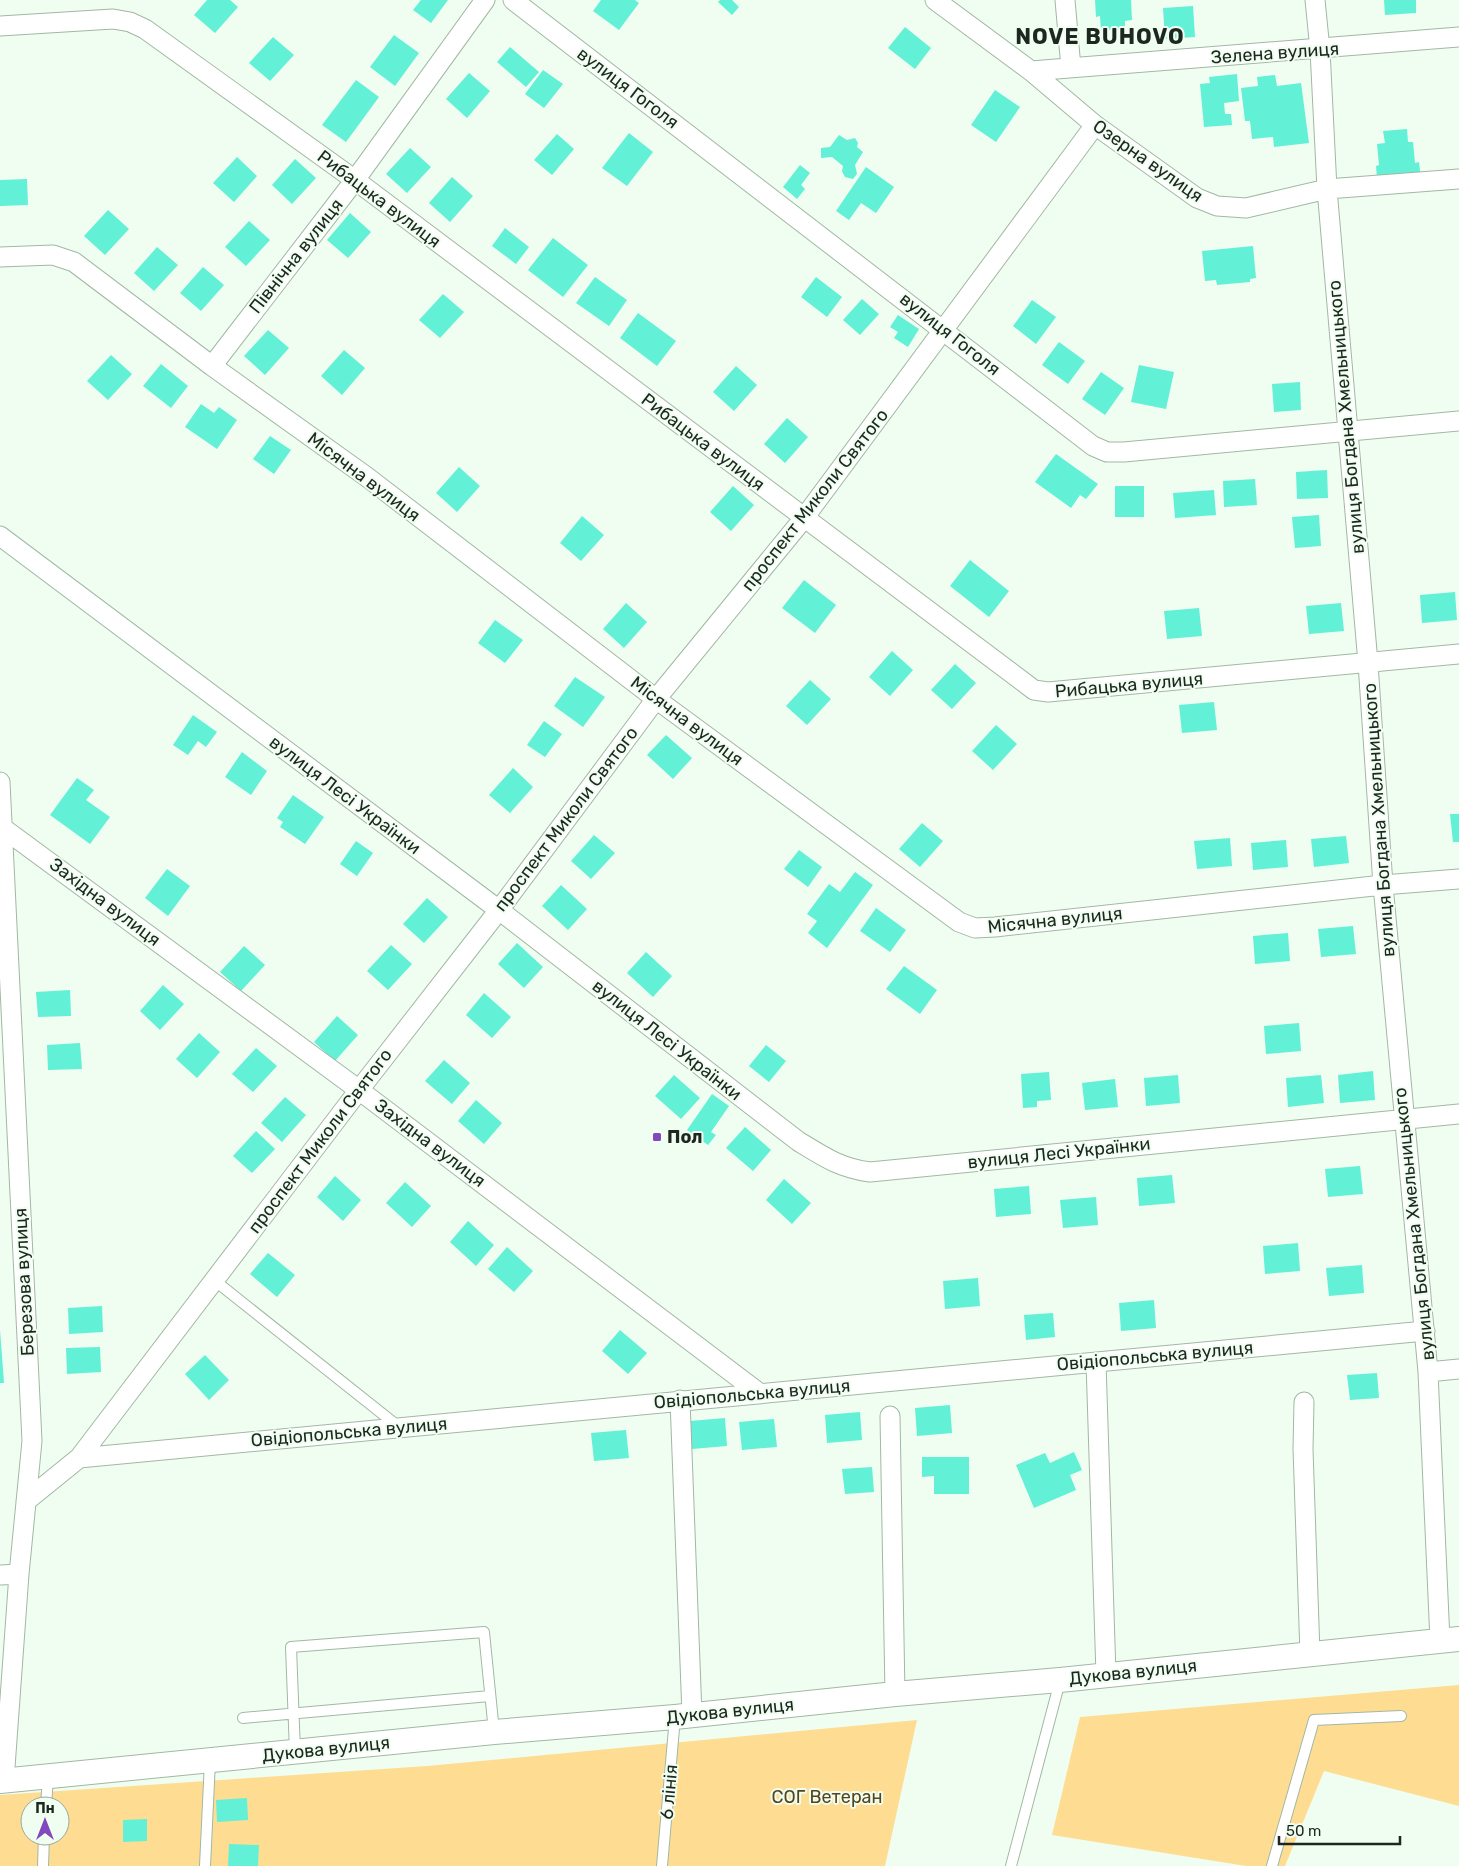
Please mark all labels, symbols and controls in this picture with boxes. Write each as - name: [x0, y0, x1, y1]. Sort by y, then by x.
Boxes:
- district label: NOVE BUHOVO: [1015, 23, 1185, 50]
- street label: Зелена вулиця: [1210, 38, 1340, 68]
- street label: вулиця Гоголя: [573, 43, 683, 133]
- street label: Озерна вулиця: [1089, 115, 1207, 207]
- street label: Рибацька вулиця: [313, 145, 445, 253]
- street label: Північна вулиця: [244, 194, 348, 318]
- street label: вулиця Богдана Хмельницького: [1323, 279, 1369, 555]
- street label: вулиця Гоголя: [895, 288, 1005, 380]
- street label: Рибацька вулиця: [637, 388, 769, 496]
- street label: проспект Миколи Святого: [737, 404, 893, 596]
- street label: Місячна вулиця: [303, 427, 425, 527]
- street label: Рибацька вулиця: [1054, 668, 1204, 702]
- street label: Місячна вулиця: [626, 671, 748, 771]
- street label: вулиця Богдана Хмельницького: [1358, 682, 1400, 958]
- street label: проспект Миколи Святого: [489, 722, 643, 916]
- street label: вулиця Лесі Українки: [265, 731, 425, 859]
- street label: Західна вулиця: [45, 853, 165, 951]
- street label: Місячна вулиця: [987, 902, 1123, 938]
- street label: вулиця Лесі Українки: [588, 975, 746, 1105]
- street label: проспект Миколи Святого: [243, 1044, 397, 1238]
- street label: вулиця Богдана Хмельницького: [1389, 1086, 1439, 1362]
- street label: Західна вулиця: [370, 1094, 490, 1192]
- place label: Пол: [667, 1126, 703, 1148]
- marker: Пол: [651, 1131, 663, 1143]
- street label: вулиця Лесі Українки: [966, 1132, 1152, 1174]
- street label: Березова вулиця: [9, 1207, 39, 1357]
- street label: Овідіопольська вулиця: [1056, 1336, 1254, 1376]
- street label: Овідіопольська вулиця: [653, 1374, 851, 1414]
- street label: Овідіопольська вулиця: [250, 1412, 448, 1452]
- street label: Дукова вулиця: [1068, 1654, 1198, 1690]
- street label: Дукова вулиця: [665, 1693, 795, 1729]
- street label: Дукова вулиця: [261, 1731, 391, 1767]
- street label: 6 лінія: [656, 1764, 682, 1820]
- park label: СОГ Ветеран: [771, 1786, 883, 1808]
- north arrow: [20, 1796, 70, 1846]
- text: Пн: [35, 1800, 55, 1817]
- scale bar: [1279, 1814, 1400, 1846]
- text: 50 m: [1286, 1822, 1321, 1840]

